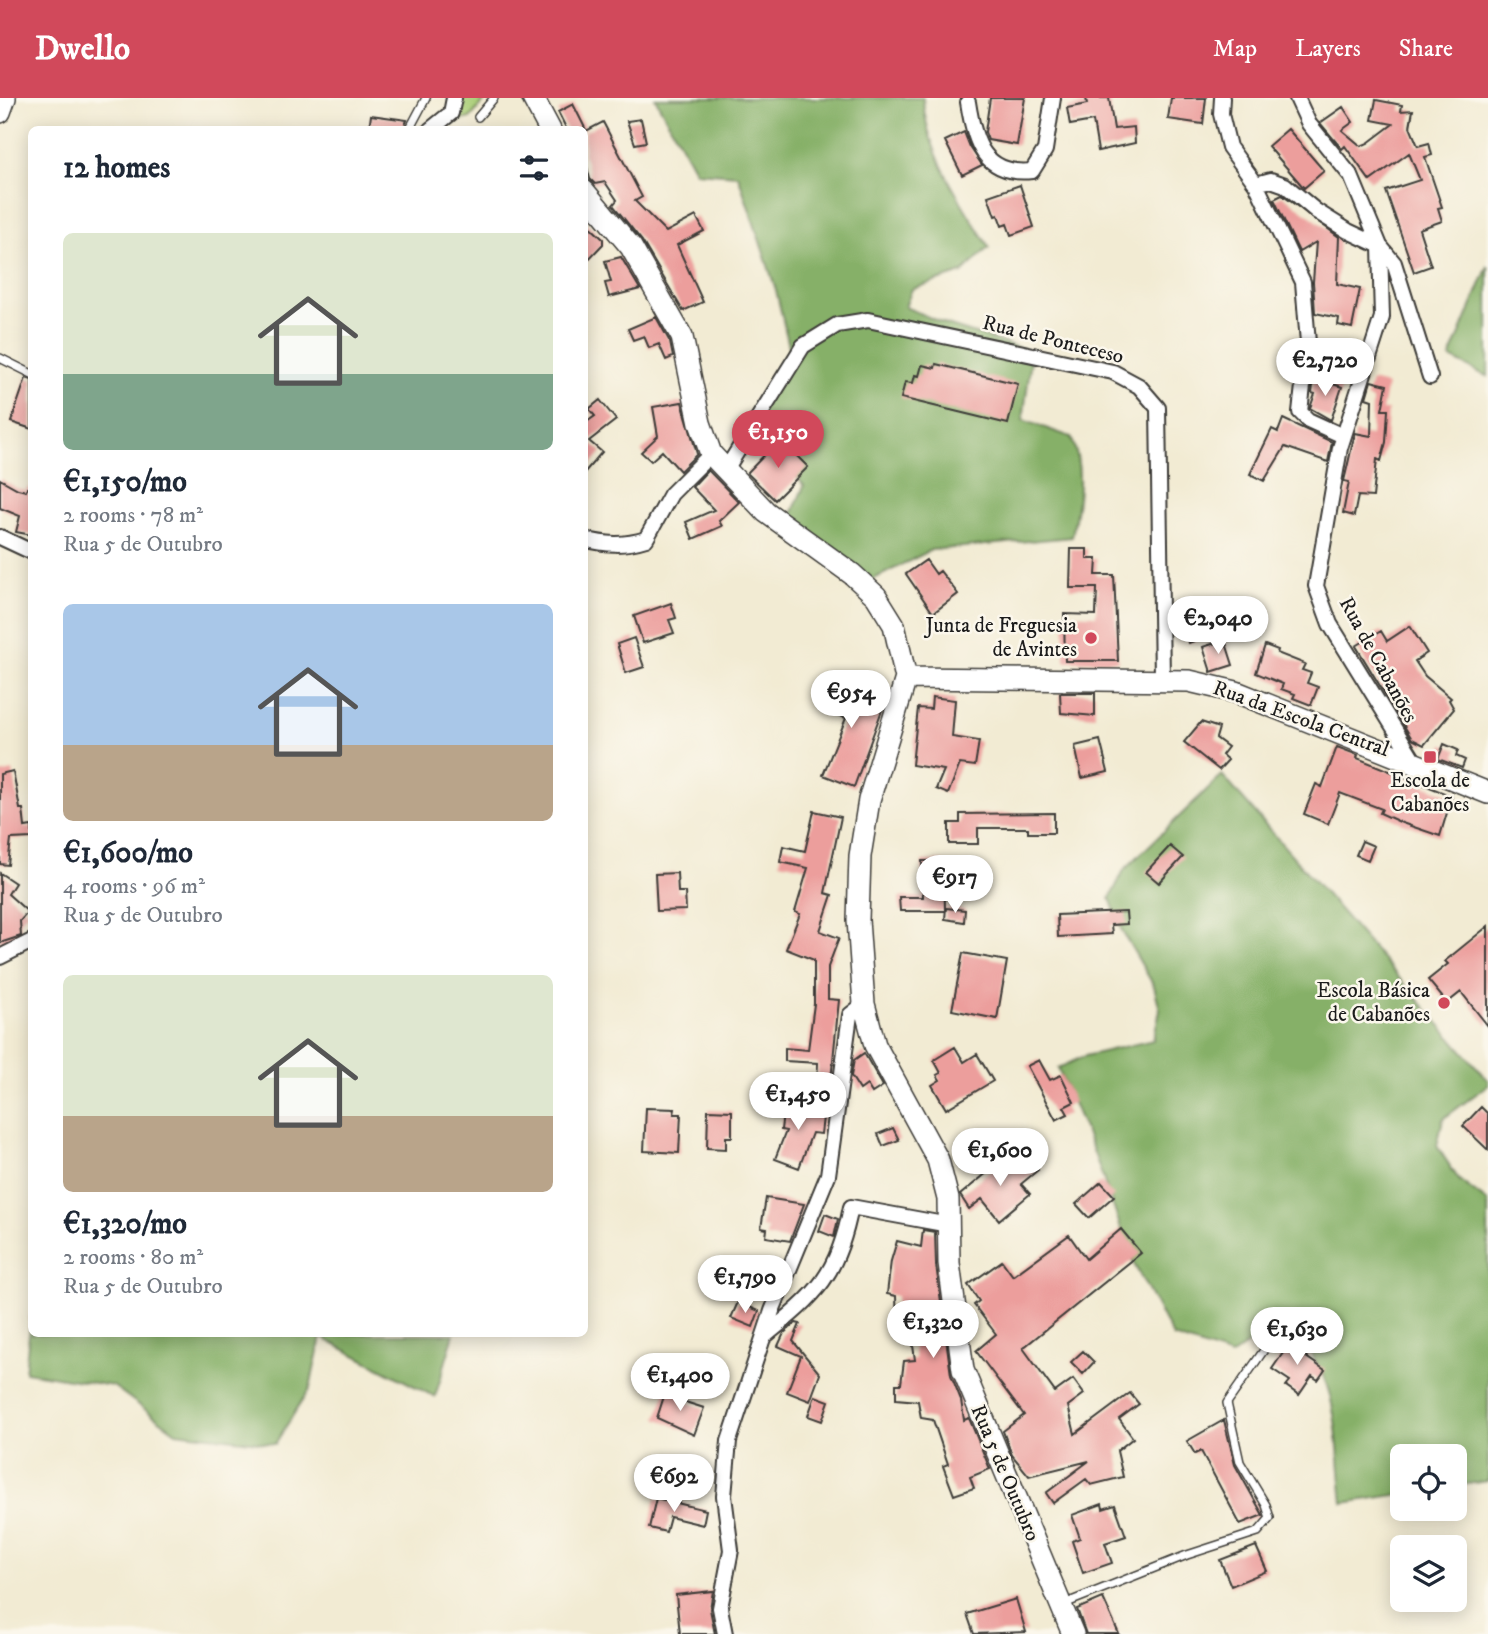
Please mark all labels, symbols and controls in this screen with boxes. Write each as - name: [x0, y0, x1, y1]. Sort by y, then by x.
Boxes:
- text: Dwello: [35, 29, 130, 70]
- text: Map: [1213, 34, 1257, 64]
- text: Layers: [1295, 34, 1361, 64]
- text: Share: [1399, 34, 1453, 64]
- icon: filters: [515, 149, 553, 187]
- text: 12 homes: [63, 150, 170, 187]
- icon: home: [245, 278, 371, 404]
- street label: Rua de Ponteceso: [980, 310, 1126, 370]
- pin: €2,720: [1268, 338, 1382, 398]
- text: €2,720: [1292, 346, 1358, 375]
- pin: €1,150: [721, 410, 835, 470]
- text: €1,150: [748, 418, 808, 447]
- text: €1,150/mo: [63, 464, 187, 501]
- text: 2 rooms · 78 m²: [63, 501, 203, 530]
- text: Rua 5 de Outubro: [63, 530, 223, 559]
- street label: Rua de Cabanões: [1333, 593, 1423, 727]
- pin: €2,040: [1161, 596, 1275, 656]
- text: €2,040: [1183, 604, 1253, 633]
- place label: Junta de Freguesia de Avintes: [923, 613, 1077, 663]
- marker: Junta de Freguesia de Avintes: [1083, 630, 1099, 646]
- icon: home: [245, 649, 371, 775]
- pin: €954: [810, 670, 892, 730]
- street label: Rua da Escola Central: [1209, 675, 1393, 763]
- text: €954: [827, 678, 875, 707]
- marker: Escola de Cabanões: [1422, 749, 1438, 765]
- place label: Escola de Cabanões: [1390, 768, 1470, 818]
- text: €1,600/mo: [63, 835, 193, 872]
- pin: €917: [914, 856, 996, 915]
- text: €917: [932, 863, 978, 892]
- text: 4 rooms · 96 m²: [63, 872, 205, 901]
- text: Rua 5 de Outubro: [63, 901, 223, 930]
- place label: Escola Básica de Cabanões: [1317, 978, 1430, 1028]
- marker: Escola Básica de Cabanões: [1436, 995, 1452, 1011]
- icon: home: [245, 1020, 371, 1146]
- pin: €1,450: [741, 1072, 855, 1132]
- text: €1,450: [765, 1080, 831, 1109]
- pin: €1,600: [943, 1128, 1057, 1188]
- text: €1,600: [968, 1136, 1032, 1165]
- text: €1,320/mo: [63, 1206, 187, 1243]
- text: 2 rooms · 80 m²: [63, 1243, 203, 1272]
- pin: €1,790: [688, 1256, 802, 1315]
- text: €1,790: [714, 1263, 776, 1292]
- text: Rua 5 de Outubro: [63, 1272, 223, 1301]
- pin: €1,320: [876, 1300, 990, 1360]
- text: €1,320: [903, 1308, 963, 1337]
- pin: €1,630: [1240, 1308, 1354, 1367]
- text: €1,630: [1266, 1315, 1328, 1344]
- pin: €1,400: [623, 1354, 737, 1413]
- text: €1,400: [647, 1361, 713, 1390]
- street label: Rua 5 de Outubro: [965, 1401, 1045, 1545]
- map controls: [1390, 1444, 1467, 1612]
- button: locate: [1390, 1444, 1467, 1521]
- pin: €692: [633, 1454, 715, 1514]
- text: €692: [650, 1462, 698, 1491]
- button: layers: [1390, 1535, 1467, 1612]

